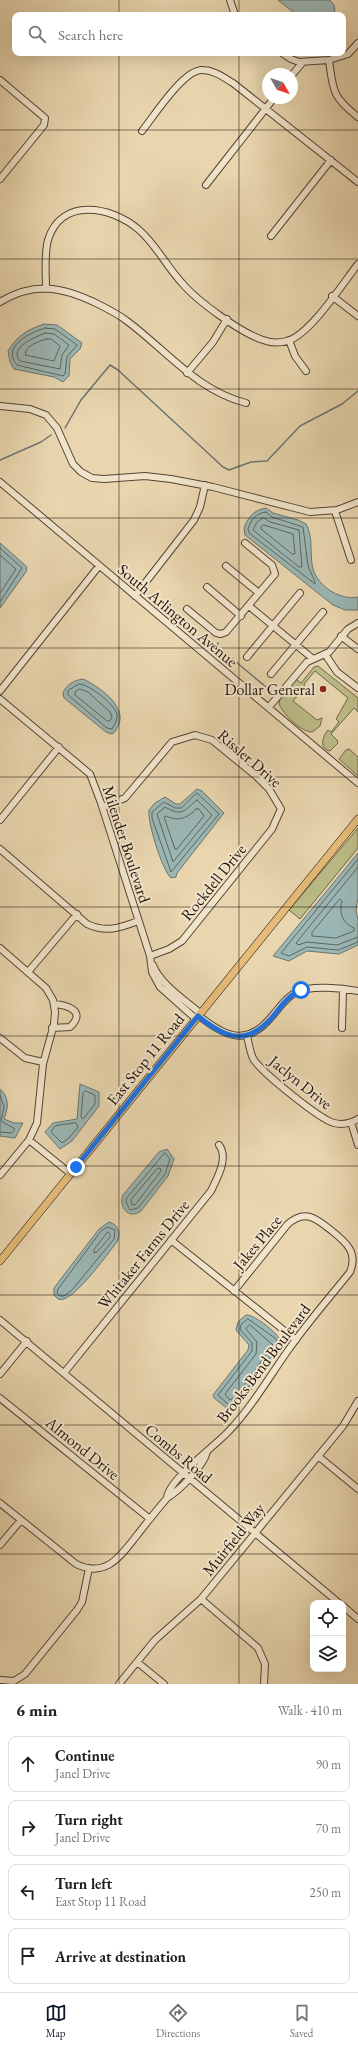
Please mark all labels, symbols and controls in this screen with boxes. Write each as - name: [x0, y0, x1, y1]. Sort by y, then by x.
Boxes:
- search box: [12, 12, 346, 56]
- icon: search: [26, 23, 48, 45]
- text: Search here: [58, 25, 123, 44]
- north arrow: [262, 68, 298, 104]
- street label: South Arlington Avenue: [113, 559, 242, 672]
- place label: Dollar General: [224, 679, 315, 700]
- marker: Dollar General: [318, 684, 328, 694]
- street label: Rissler Drive: [213, 725, 286, 792]
- street label: Milender Boulevard: [98, 783, 156, 906]
- street label: Rockdell Drive: [176, 840, 251, 925]
- route start: [292, 981, 310, 999]
- street label: East Stop 11 Road: [102, 1008, 189, 1110]
- street label: Jaclyn Drive: [263, 1049, 336, 1114]
- route end: [67, 1158, 85, 1176]
- street label: Whitaker Farms Drive: [93, 1195, 194, 1313]
- street label: Jakes Place: [227, 1211, 286, 1276]
- street label: Brooks Bend Boulevard: [212, 1299, 316, 1427]
- street label: Almond Drive: [41, 1412, 124, 1485]
- street label: Combs Road: [141, 1419, 217, 1488]
- street label: Muirfield Way: [198, 1498, 270, 1580]
- map controls: [310, 1600, 346, 1672]
- button: locate: [310, 1600, 346, 1636]
- button: layers: [310, 1636, 346, 1672]
- text: 6 min: [16, 1699, 57, 1721]
- text: Walk · 410 m: [278, 1702, 342, 1719]
- text: Continue: [55, 1746, 115, 1765]
- icon: ahead: [17, 1753, 39, 1775]
- text: 90 m: [316, 1756, 341, 1773]
- text: Janel Drive: [55, 1765, 110, 1782]
- text: Turn right: [55, 1810, 123, 1829]
- icon: right: [17, 1817, 39, 1839]
- text: 70 m: [316, 1820, 341, 1837]
- text: Janel Drive: [55, 1829, 110, 1846]
- text: Turn left: [55, 1874, 112, 1893]
- icon: left: [17, 1881, 39, 1903]
- text: 250 m: [310, 1884, 341, 1901]
- text: East Stop 11 Road: [55, 1893, 146, 1910]
- icon: arrive: [17, 1945, 39, 1967]
- text: Arrive at destination: [55, 1947, 186, 1966]
- tab: Map: [45, 2002, 67, 2040]
- tab: Directions: [156, 2002, 200, 2040]
- tab: Saved: [290, 2002, 313, 2040]

